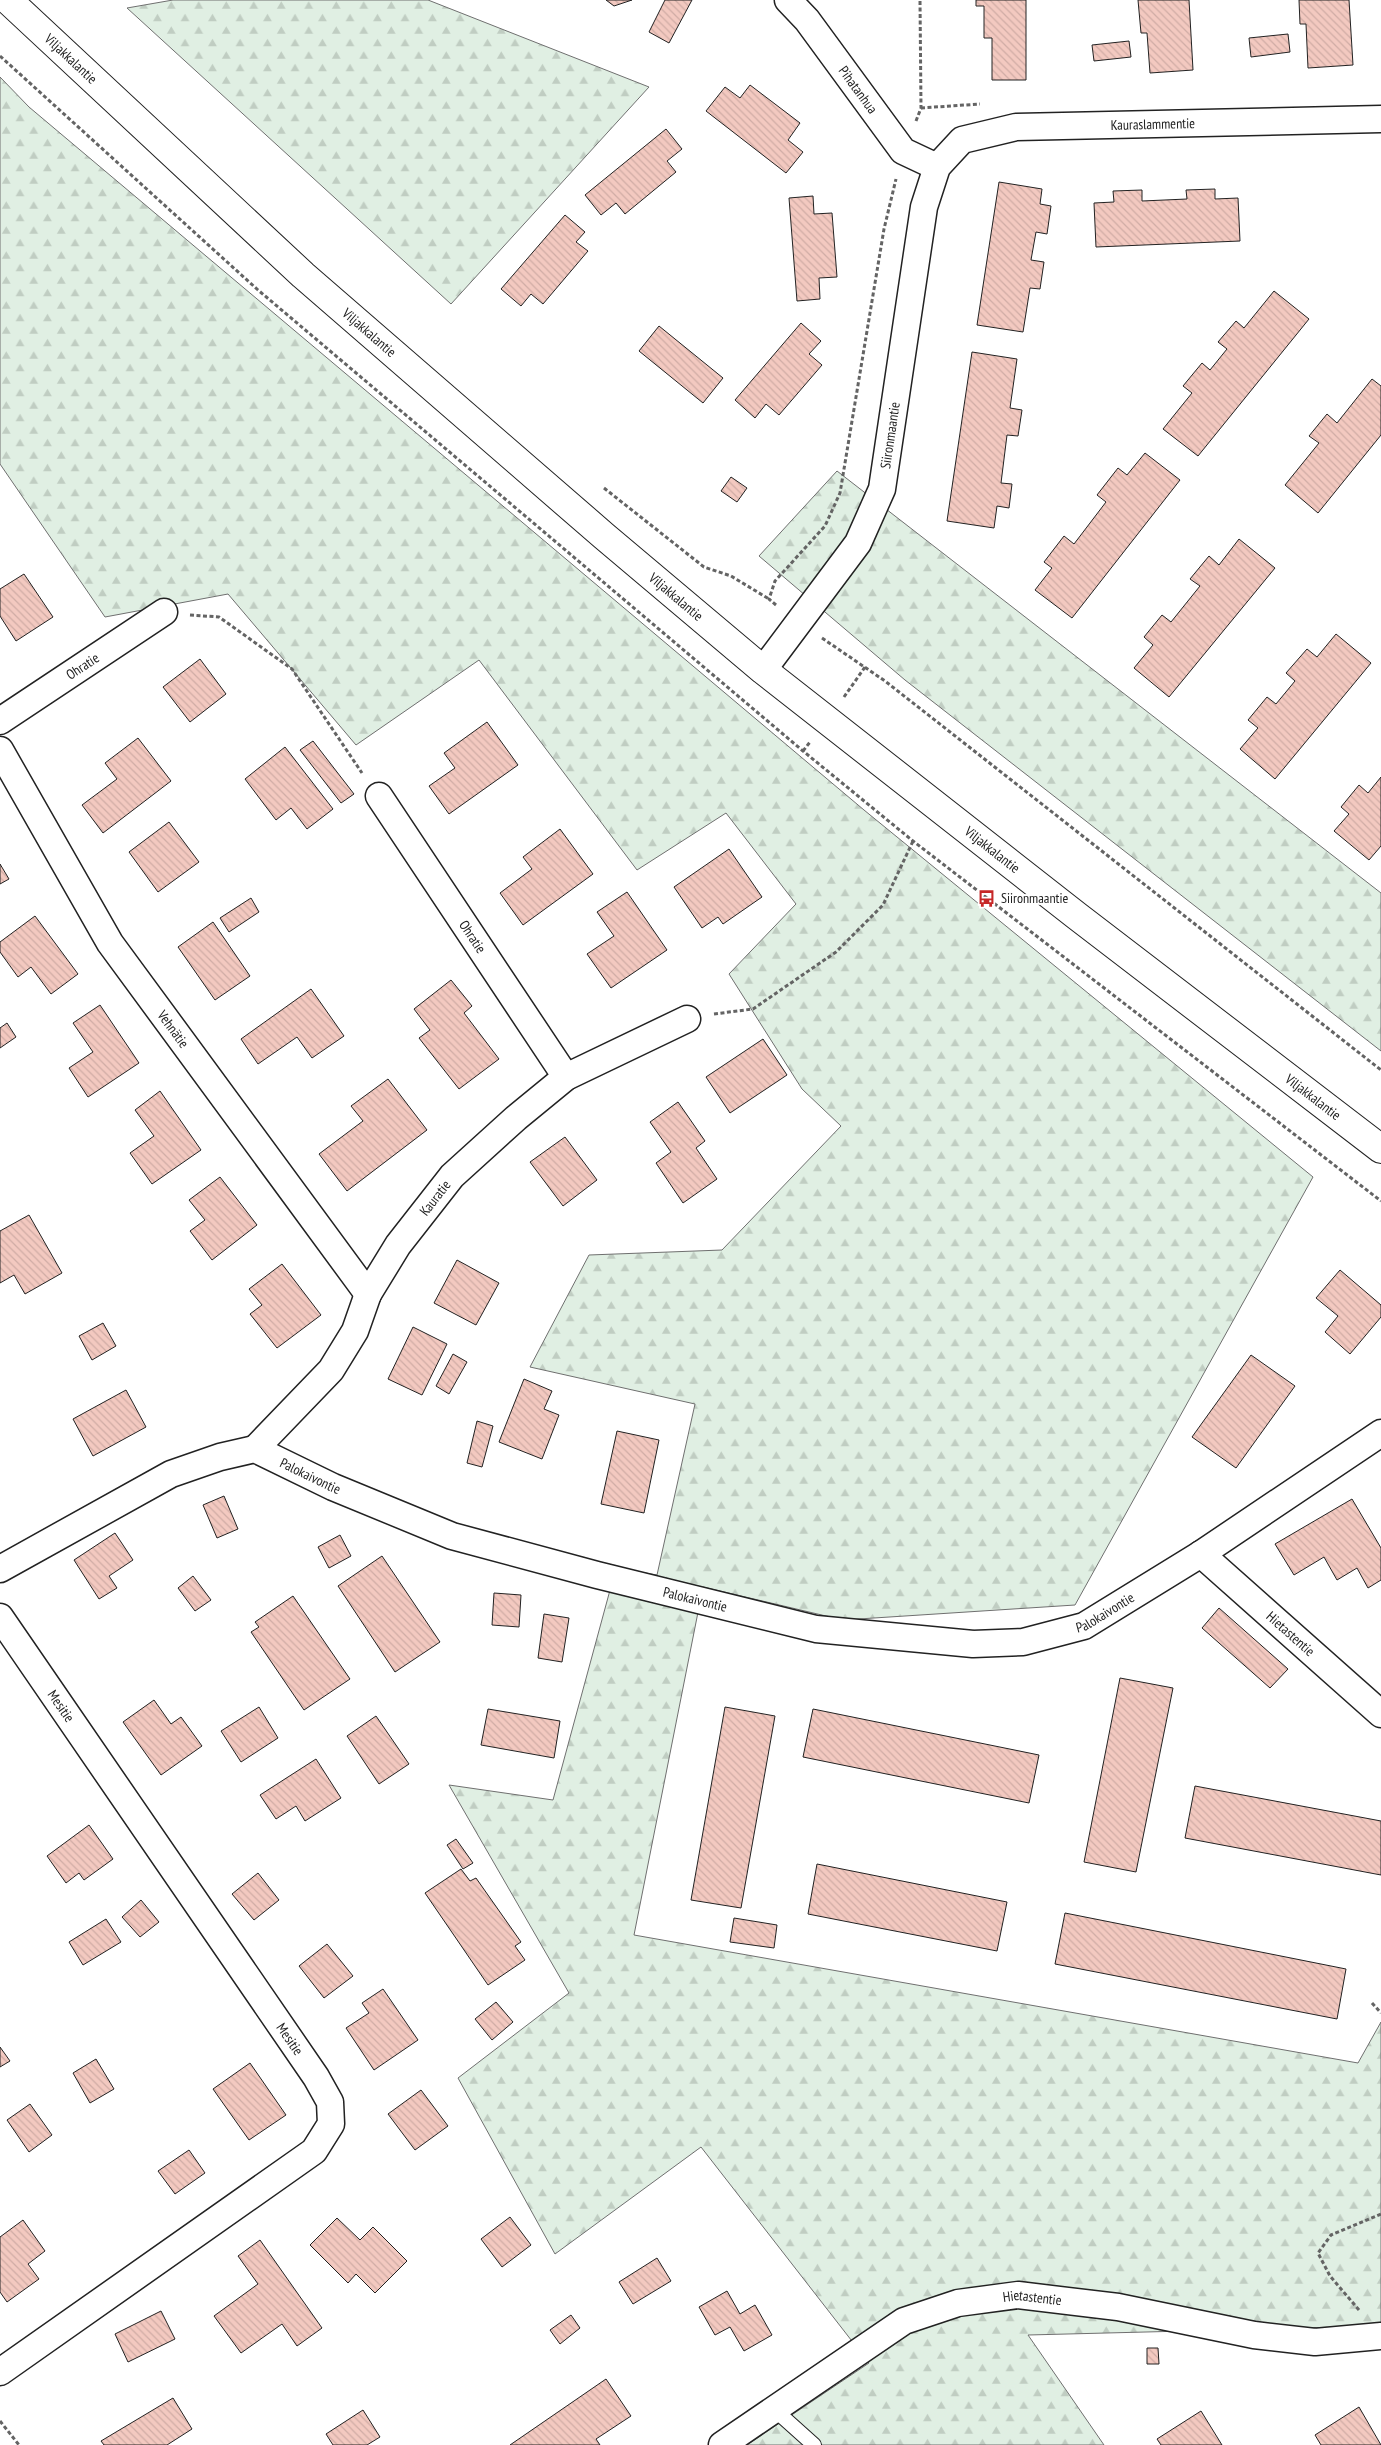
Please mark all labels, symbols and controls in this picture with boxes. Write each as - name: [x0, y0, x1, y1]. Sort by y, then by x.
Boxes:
- street label: Viljakkalantie: [40, 29, 101, 88]
- street label: Pihatanhua: [835, 62, 881, 117]
- street label: Kauraslammentie: [1110, 114, 1195, 134]
- street label: Viljakkalantie: [338, 303, 400, 361]
- street label: Siironmaantie: [876, 400, 904, 470]
- street label: Viljakkalantie: [644, 568, 707, 625]
- street label: Ohratie: [62, 649, 103, 684]
- street label: Viljakkalantie: [960, 822, 1024, 877]
- bus stop icon: Siironmaantie: [977, 888, 997, 908]
- place label: Siironmaantie: [1001, 889, 1068, 907]
- street label: Ohratie: [455, 917, 490, 957]
- street label: Vehnätie: [153, 1006, 193, 1052]
- street label: Viljakkalantie: [1281, 1069, 1345, 1124]
- street label: Kauratie: [415, 1176, 455, 1219]
- street label: Palokaivontie: [277, 1454, 344, 1498]
- street label: Palokaivontie: [661, 1583, 729, 1616]
- street label: Palokaivontie: [1074, 1588, 1138, 1637]
- street label: Hietastentie: [1263, 1607, 1319, 1660]
- street label: Mesitie: [44, 1686, 79, 1726]
- street label: Mesitie: [273, 2019, 307, 2059]
- street label: Hietastentie: [1002, 2286, 1063, 2309]

